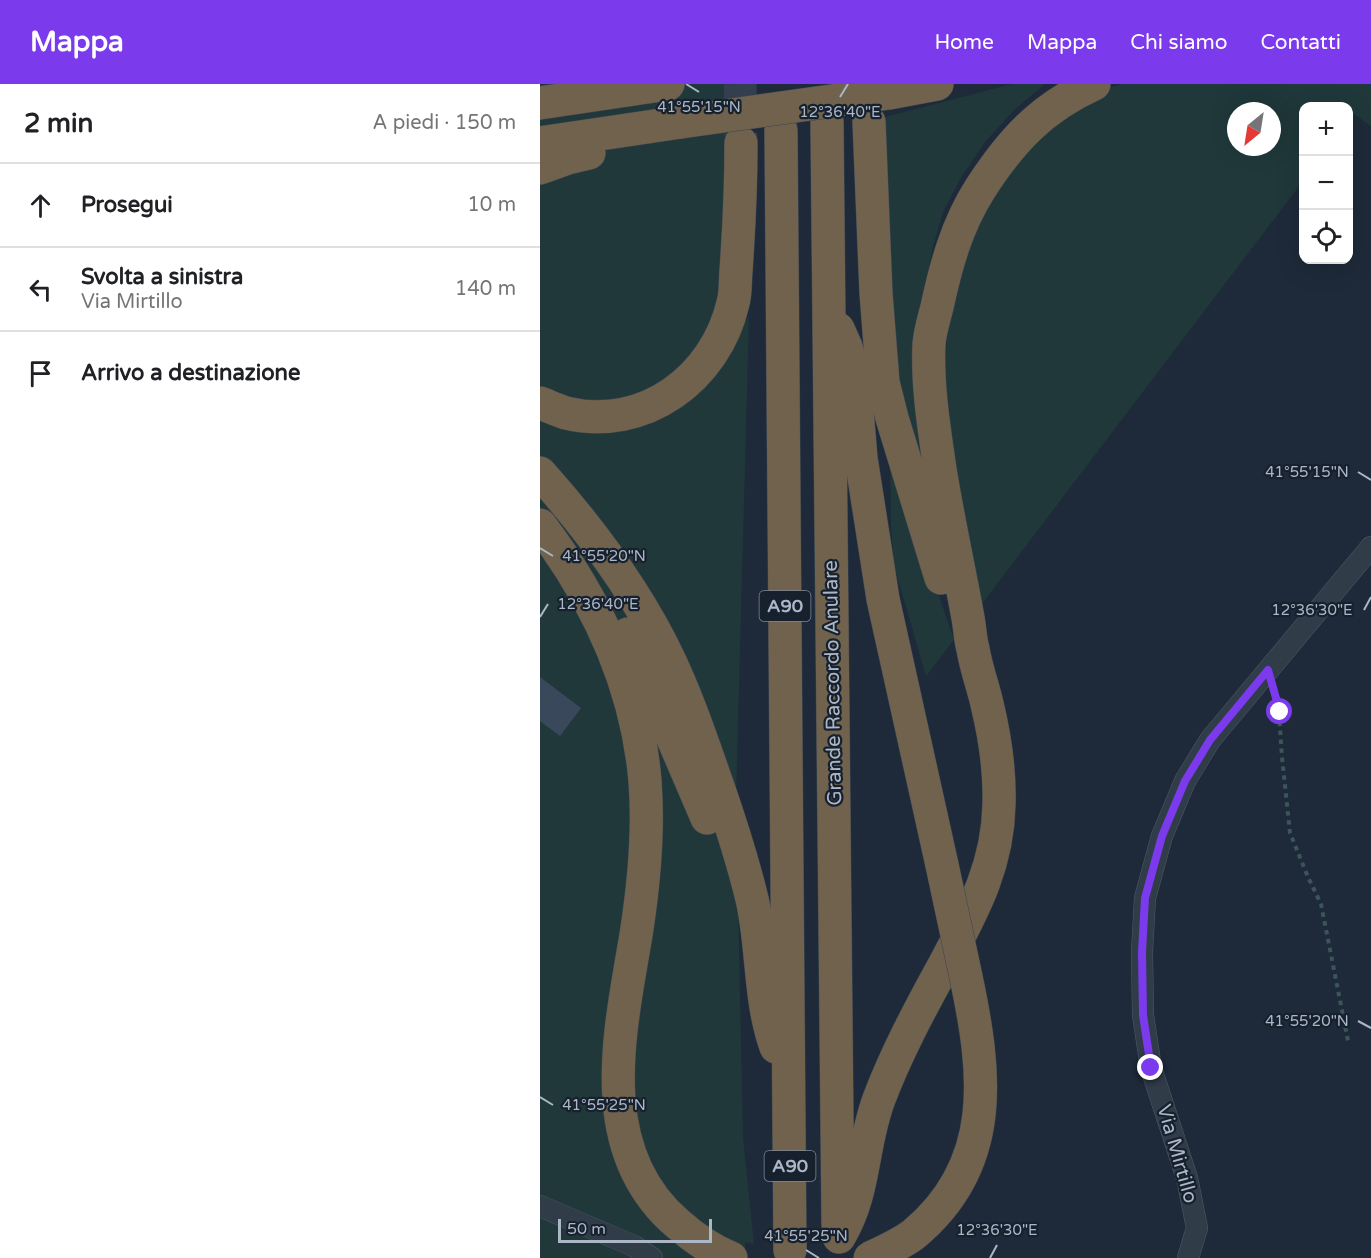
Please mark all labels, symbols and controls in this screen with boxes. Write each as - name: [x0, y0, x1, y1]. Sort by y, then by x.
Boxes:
- text: Mappa: [30, 25, 124, 59]
- text: Home: [934, 30, 994, 55]
- text: Mappa: [1027, 30, 1097, 55]
- text: Chi siamo: [1130, 30, 1228, 55]
- text: Contatti: [1261, 30, 1341, 55]
- text: 41°55'15"N: [657, 98, 741, 116]
- north arrow: [1227, 102, 1281, 156]
- map controls: [1299, 102, 1353, 264]
- button: +: [1299, 102, 1353, 156]
- text: 12°36'40"E: [799, 103, 881, 121]
- text: 2 min: [24, 108, 93, 139]
- text: A piedi · 150 m: [373, 111, 516, 135]
- button: −: [1299, 156, 1353, 210]
- icon: ahead: [24, 189, 57, 222]
- text: Prosegui: [81, 192, 173, 218]
- text: 10 m: [467, 193, 516, 217]
- button: locate: [1299, 210, 1353, 264]
- text: Svolta a sinistra: [81, 264, 243, 290]
- icon: left: [24, 273, 57, 306]
- text: 140 m: [455, 277, 516, 301]
- text: Via Mirtillo: [81, 290, 183, 314]
- icon: arrive: [24, 357, 57, 390]
- text: Arrivo a destinazione: [81, 360, 300, 386]
- text: 41°55'15"N: [1265, 463, 1349, 481]
- text: 41°55'20"N: [562, 547, 646, 565]
- street label: Grande Raccordo Anulare: [819, 560, 847, 806]
- road number: A90: [760, 591, 810, 621]
- text: 12°36'40"E: [557, 595, 639, 613]
- text: 12°36'30"E: [1271, 601, 1353, 619]
- route start: [1266, 698, 1292, 724]
- text: 41°55'20"N: [1265, 1012, 1349, 1030]
- route end: [1137, 1054, 1163, 1080]
- text: 41°55'25"N: [562, 1096, 646, 1114]
- street label: Via Mirtillo: [1151, 1102, 1203, 1206]
- road number: A90: [764, 1151, 816, 1181]
- scale bar: [558, 1216, 712, 1244]
- text: 50 m: [567, 1219, 606, 1239]
- text: 12°36'30"E: [956, 1221, 1038, 1239]
- text: 41°55'25"N: [764, 1227, 848, 1245]

